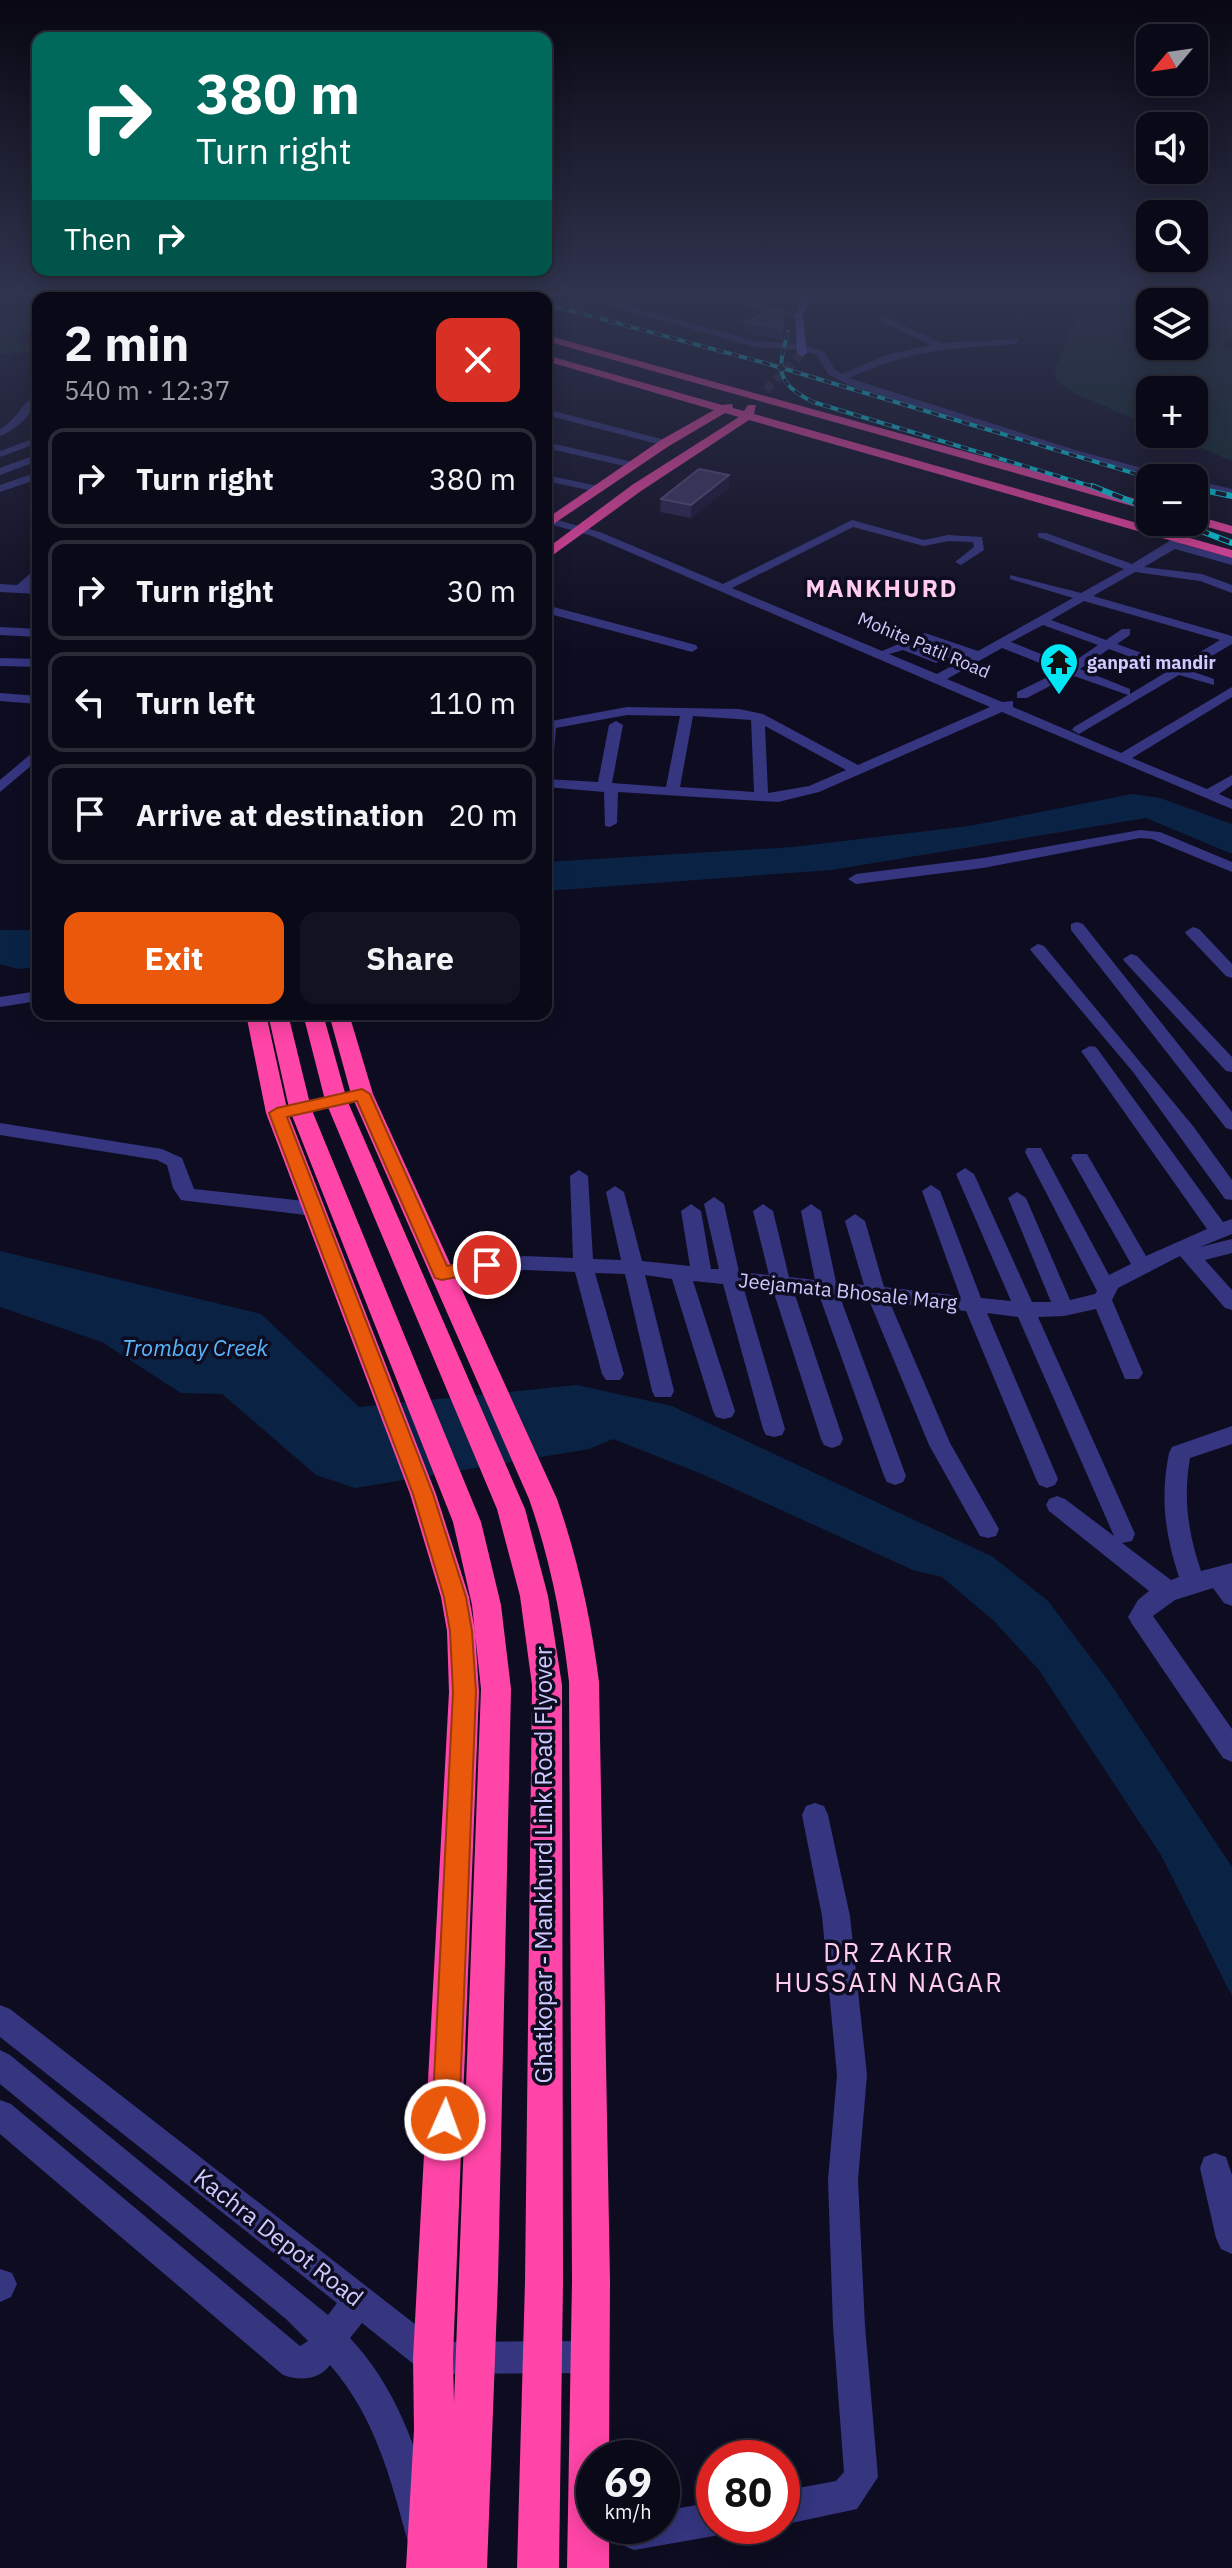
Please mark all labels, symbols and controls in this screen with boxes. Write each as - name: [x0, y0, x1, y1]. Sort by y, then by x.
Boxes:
- north arrow: [1136, 24, 1208, 96]
- map controls: [1136, 24, 1208, 536]
- text: 380 m: [196, 57, 360, 129]
- icon: right: [64, 64, 168, 168]
- button: sound: [1136, 112, 1208, 184]
- text: Turn right: [196, 127, 352, 174]
- button: search: [1136, 200, 1208, 272]
- icon: right: [148, 216, 192, 260]
- text: Then: [64, 219, 132, 258]
- button: layers: [1136, 288, 1208, 360]
- text: 2 min: [64, 312, 189, 374]
- button: close: [436, 318, 520, 402]
- text: 540 m · 12:37: [64, 373, 230, 407]
- button: +: [1136, 376, 1208, 448]
- icon: right: [68, 456, 112, 500]
- text: Turn right: [136, 459, 274, 498]
- text: 380 m: [429, 459, 516, 498]
- button: −: [1136, 464, 1208, 536]
- icon: right: [68, 568, 112, 612]
- text: Turn right: [136, 571, 274, 610]
- text: 30 m: [447, 571, 516, 610]
- district label: MANKHURD: [805, 572, 959, 604]
- street label: Mohite Patil Road: [854, 607, 994, 683]
- temple icon: ganpati mandir: [1038, 641, 1080, 696]
- place label: ganpati mandir: [1087, 651, 1216, 674]
- icon: left: [68, 680, 112, 724]
- text: Turn left: [136, 683, 255, 722]
- text: 110 m: [429, 683, 516, 722]
- icon: arrive: [68, 792, 112, 836]
- text: Arrive at destination: [136, 795, 424, 834]
- text: 20 m: [448, 795, 518, 834]
- button: Exit: [64, 912, 284, 1004]
- button: Share: [300, 912, 520, 1004]
- pin: [453, 1231, 521, 1299]
- icon: arrive: [465, 1243, 509, 1287]
- street label: Jeejamata Bhosale Marg: [737, 1266, 959, 1316]
- water label: Trombay Creek: [122, 1333, 269, 1362]
- street label: Ghatkopar - Mankhurd Link Road Flyover: [527, 1646, 559, 2084]
- district label: DR ZAKIR HUSSAIN NAGAR: [774, 1935, 1004, 1999]
- position arrow: [403, 2078, 487, 2162]
- street label: Kachra Depot Road: [188, 2161, 370, 2313]
- speed limit sign: 80: [696, 2440, 800, 2544]
- text: 69: [604, 2456, 652, 2508]
- text: km/h: [604, 2498, 652, 2525]

